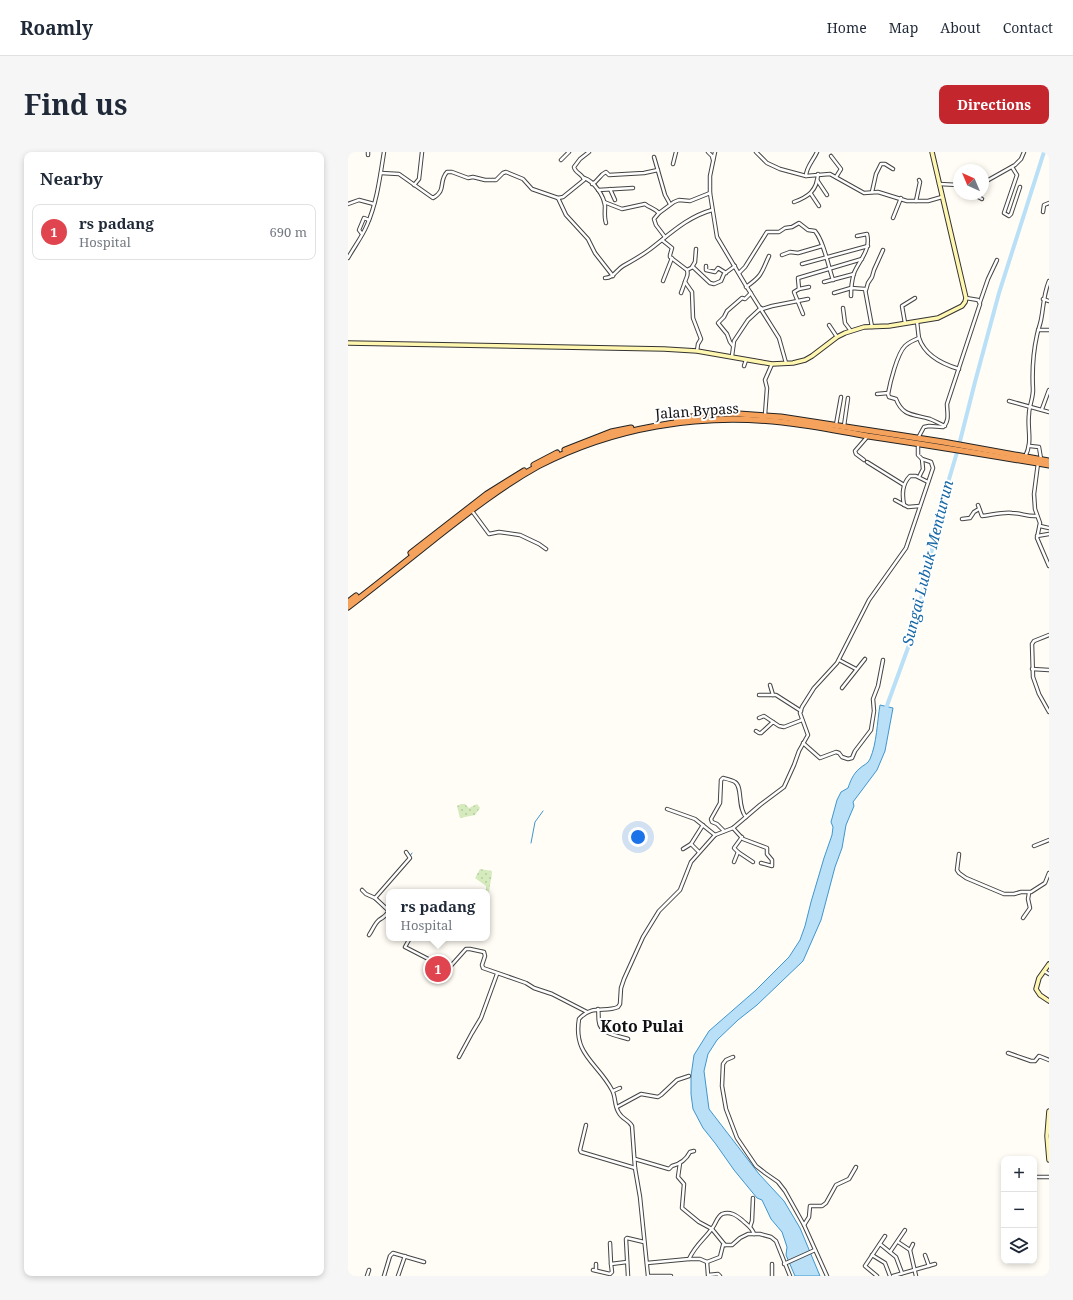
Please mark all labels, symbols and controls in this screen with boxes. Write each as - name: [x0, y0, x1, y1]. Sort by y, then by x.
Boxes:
- text: Roamly: [20, 15, 93, 41]
- text: Home: [827, 18, 867, 37]
- text: Map: [889, 18, 918, 37]
- text: About: [940, 18, 981, 37]
- text: Contact: [1003, 18, 1053, 37]
- text: Find us: [24, 85, 128, 123]
- button: Directions: [939, 85, 1049, 124]
- north arrow: [953, 164, 989, 200]
- text: Nearby: [40, 167, 103, 190]
- text: rs padang: [79, 213, 154, 233]
- text: 1: [50, 223, 58, 241]
- text: 690 m: [270, 223, 307, 241]
- text: Hospital: [79, 233, 131, 251]
- street label: Jalan Bypass: [654, 398, 739, 423]
- water label: Sungai Lubuk Menturun: [897, 478, 957, 648]
- your location: [628, 827, 648, 847]
- popup: [386, 889, 490, 941]
- text: rs padang: [401, 896, 475, 916]
- text: Hospital: [401, 916, 452, 934]
- pin: 1: [425, 954, 451, 984]
- district label: Koto Pulai: [600, 1015, 684, 1037]
- map controls: [1001, 1156, 1037, 1264]
- button: +: [1001, 1156, 1037, 1192]
- button: −: [1001, 1192, 1037, 1228]
- button: layers: [1001, 1228, 1037, 1264]

